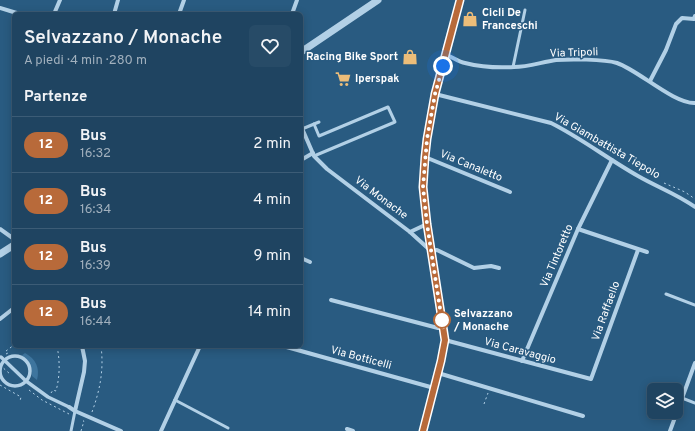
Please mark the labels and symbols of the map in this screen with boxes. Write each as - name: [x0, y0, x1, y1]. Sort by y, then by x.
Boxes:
- place label: Cicli De Franceschi: [482, 6, 538, 33]
- shop icon: Cicli De Franceschi: [461, 10, 479, 28]
- street label: Via Tripoli: [549, 45, 599, 61]
- shop icon: Racing Bike Sport: [401, 48, 419, 66]
- place label: Racing Bike Sport: [306, 50, 398, 64]
- your location: [433, 56, 453, 76]
- supermarket icon: Iperspak: [334, 70, 352, 88]
- place label: Iperspak: [355, 72, 399, 86]
- street label: Via Giambattista Tiepolo: [551, 110, 663, 182]
- street label: Via Canaletto: [438, 147, 504, 185]
- street label: Via Monache: [352, 173, 411, 223]
- street label: Via Tintoretto: [537, 222, 577, 290]
- street label: Via Raffaello: [589, 279, 623, 343]
- place label: Selvazzano / Monache: [453, 307, 513, 334]
- marker: Selvazzano / Monache: [433, 311, 451, 329]
- street label: Via Caravaggio: [483, 335, 557, 367]
- street label: Via Botticelli: [329, 343, 393, 373]

